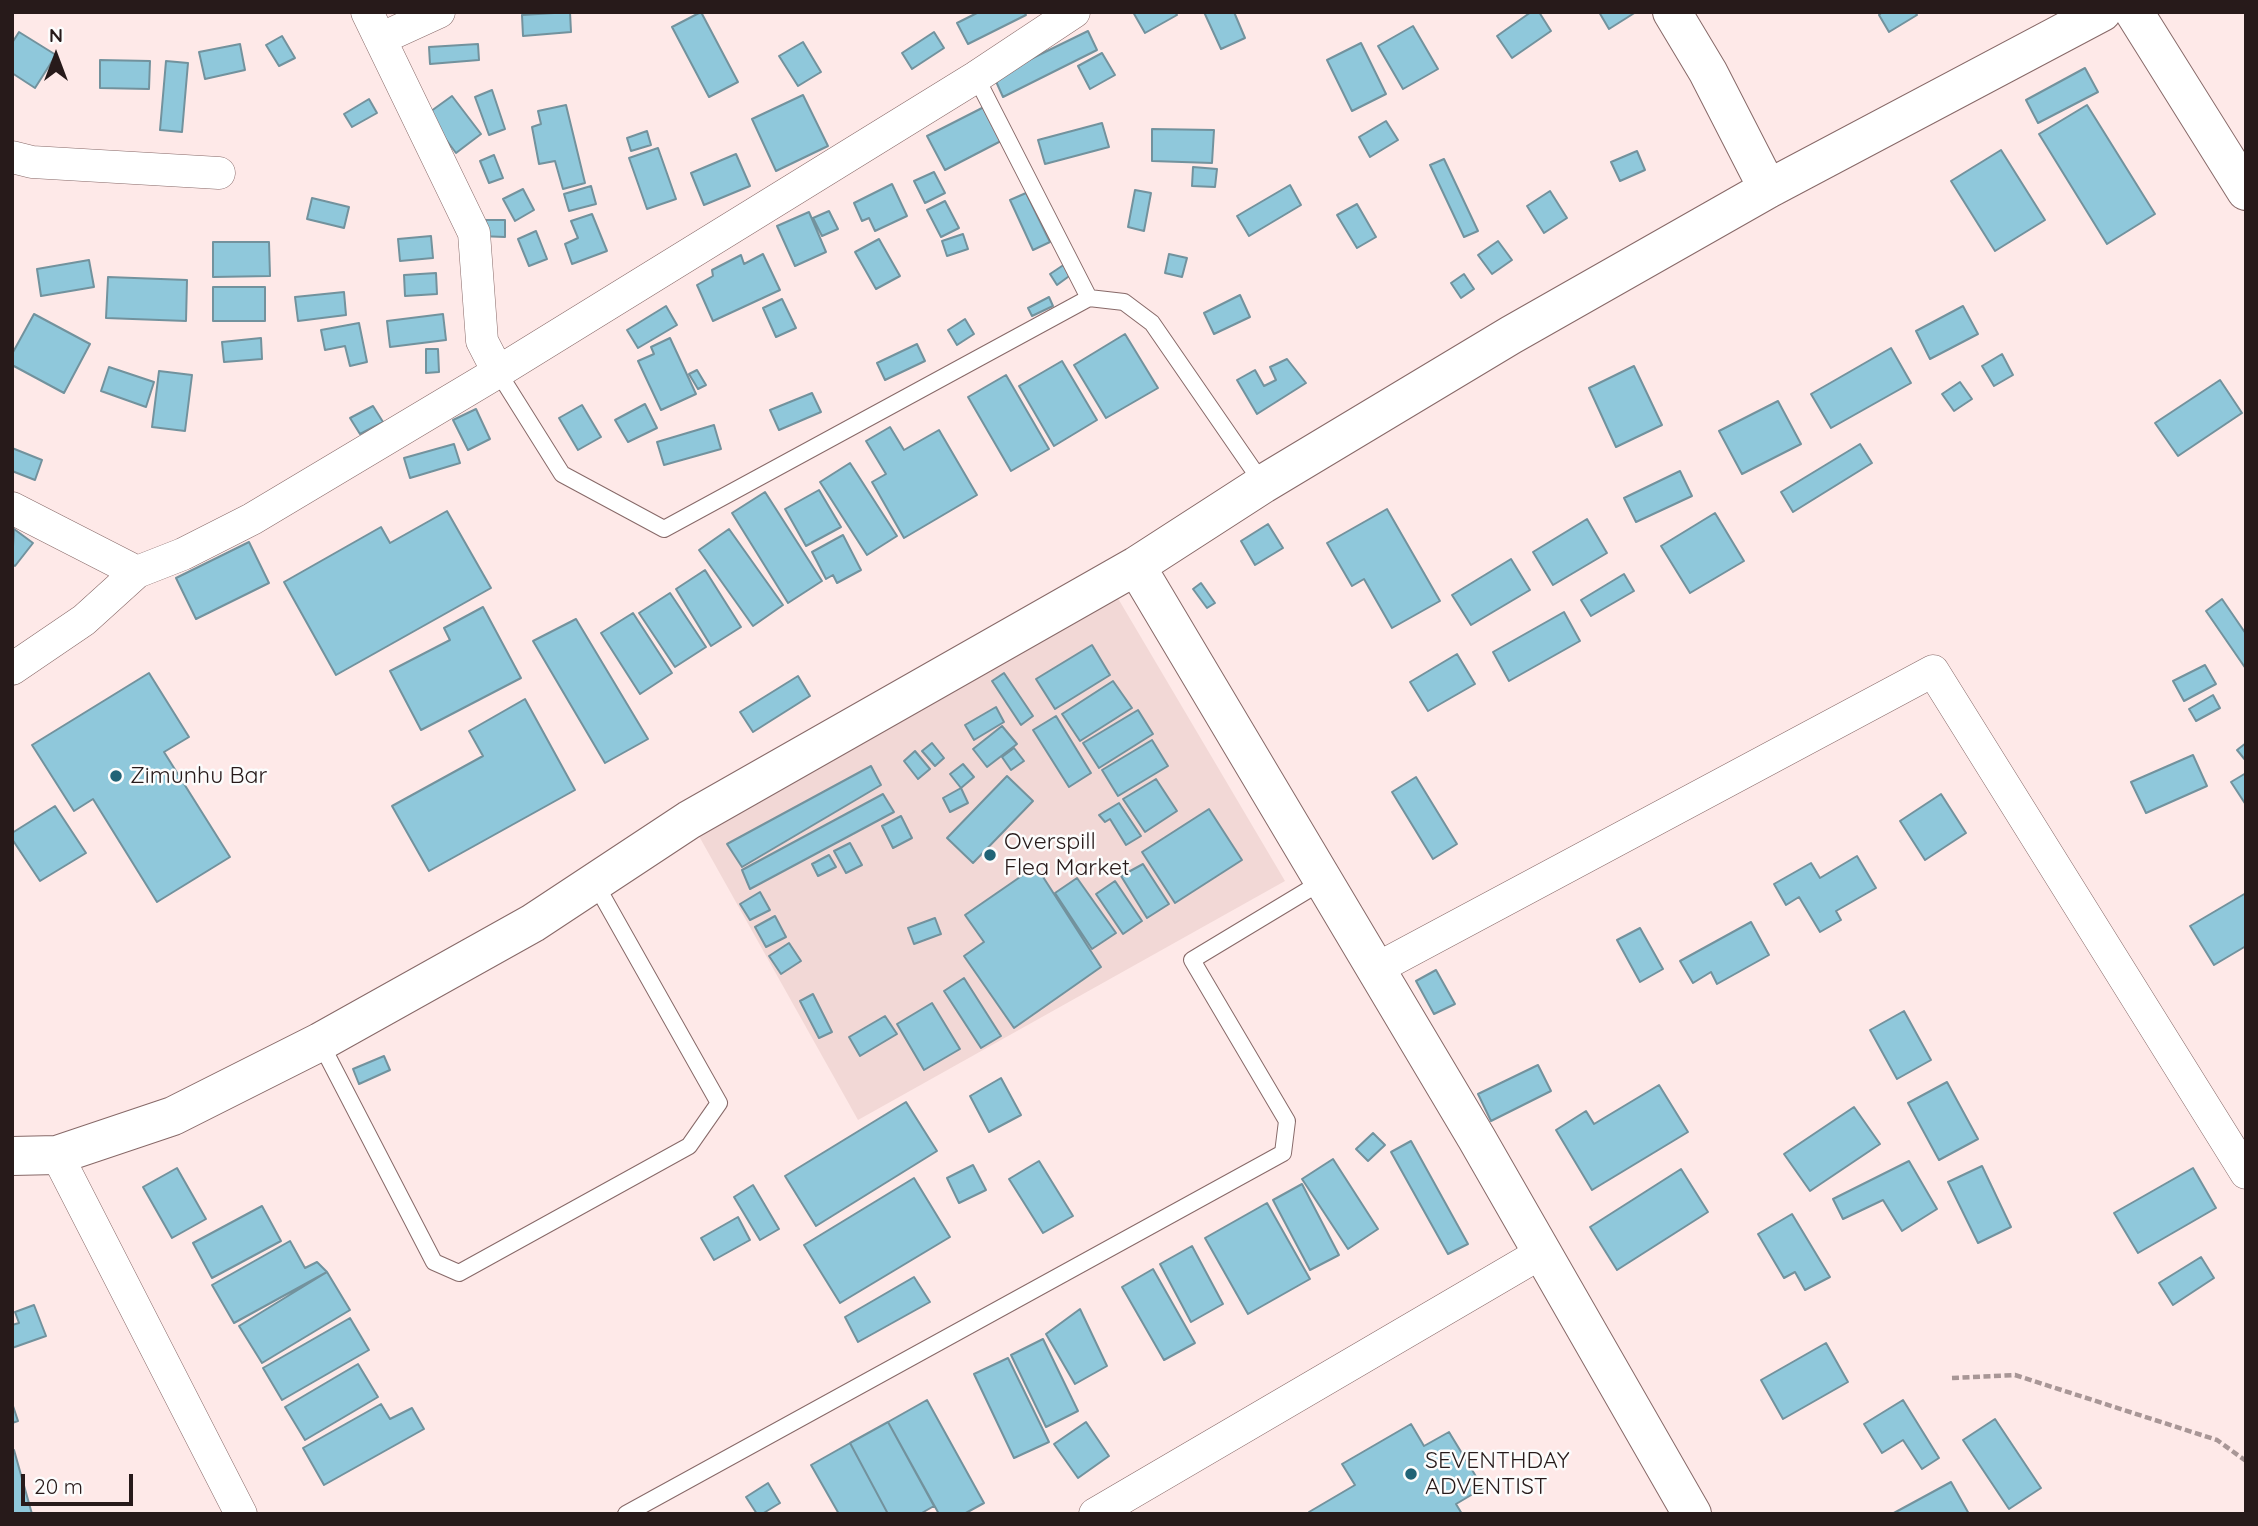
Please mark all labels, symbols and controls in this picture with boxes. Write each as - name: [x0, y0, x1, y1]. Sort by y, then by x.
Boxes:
- north arrow: [21, 21, 91, 91]
- text: N: [49, 23, 63, 47]
- place label: Zimunhu Bar: [130, 762, 267, 790]
- marker: Zimunhu Bar: [108, 768, 124, 784]
- place label: Overspill Flea Market: [1004, 828, 1130, 882]
- marker: Overspill Flea Market: [982, 847, 998, 863]
- place label: SEVENTHDAY ADVENTIST: [1425, 1447, 1570, 1501]
- scale bar: [24, 1460, 136, 1504]
- marker: SEVENTHDAY ADVENTIST: [1403, 1466, 1419, 1482]
- text: 20 m: [34, 1473, 83, 1499]

